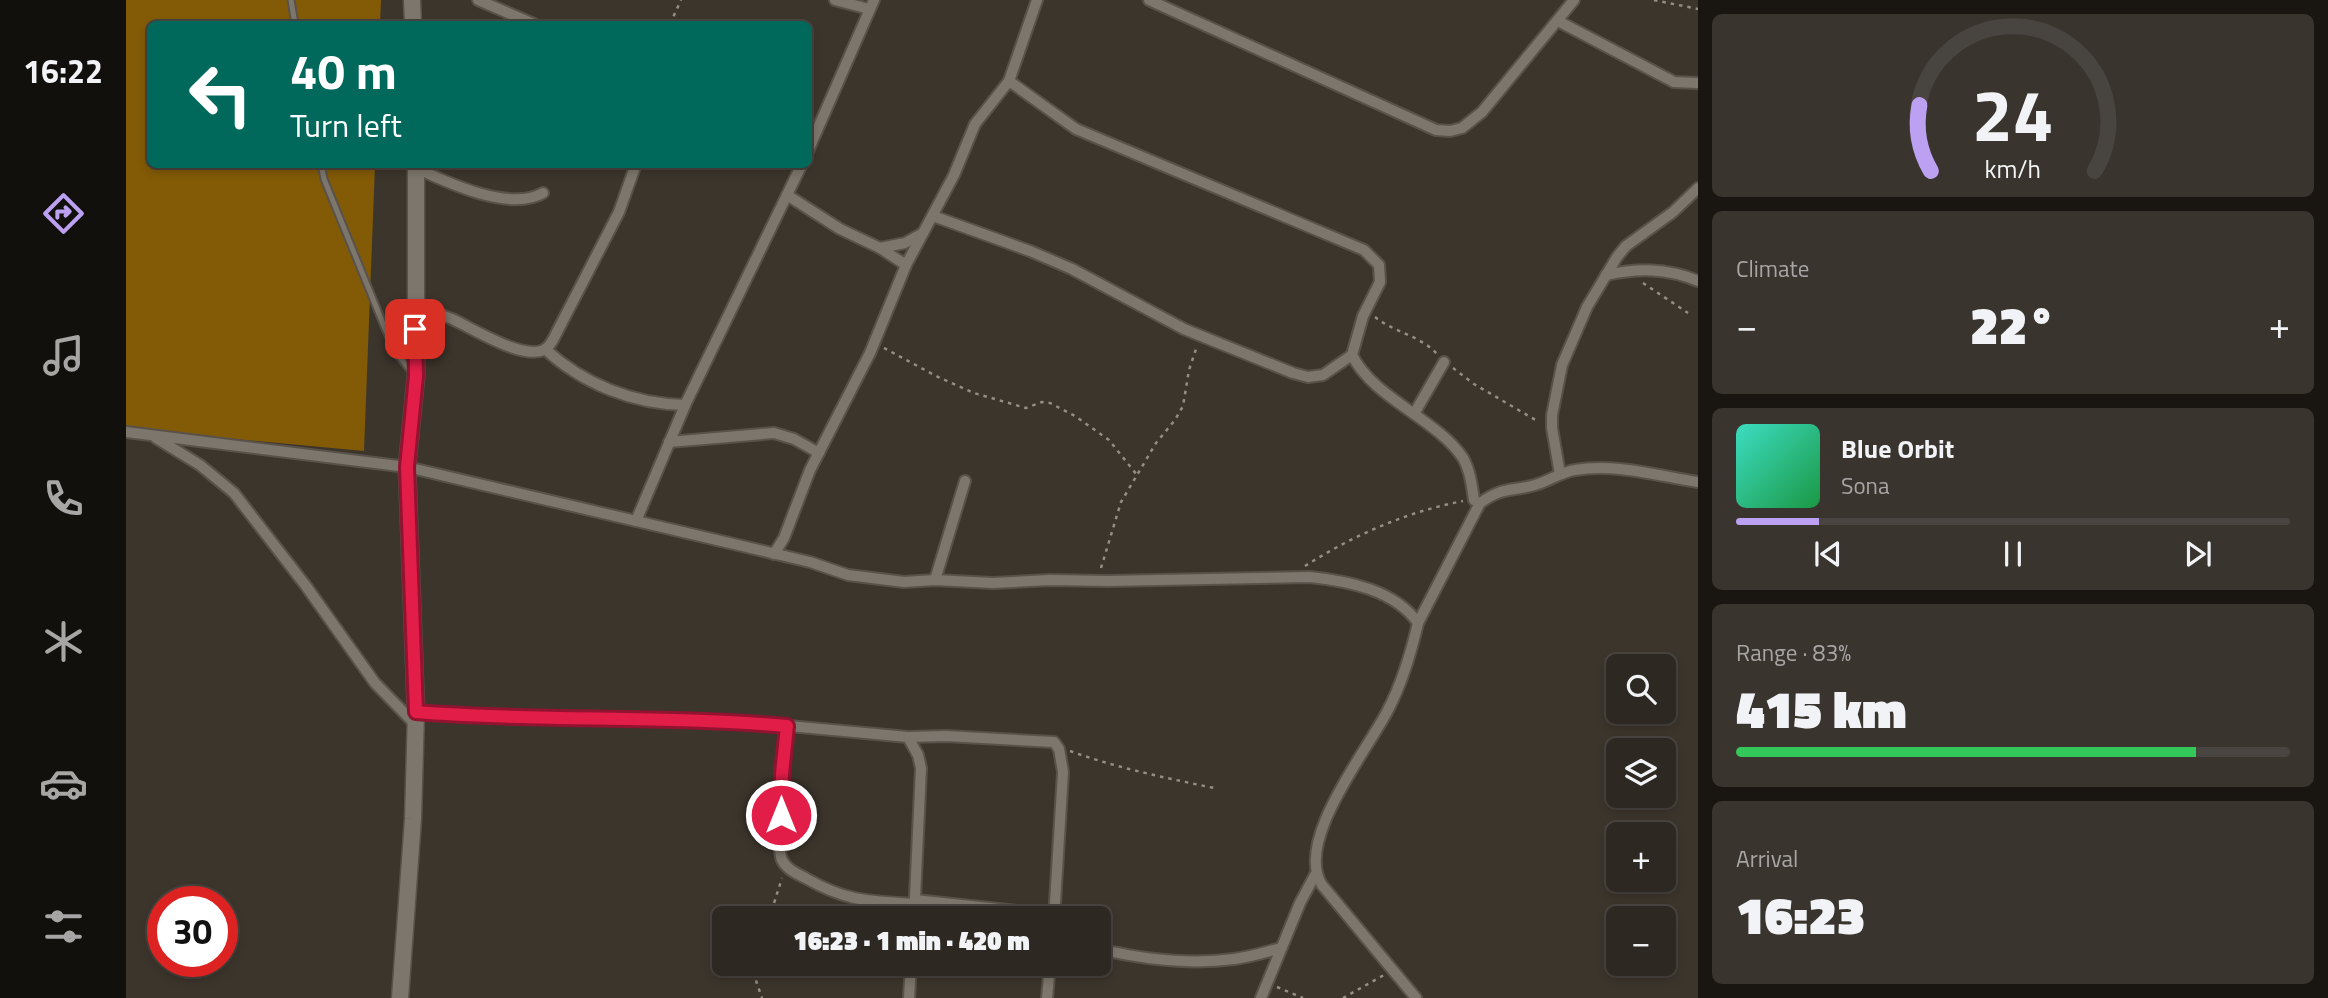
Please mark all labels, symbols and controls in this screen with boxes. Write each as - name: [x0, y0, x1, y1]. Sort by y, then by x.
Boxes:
- text: 40 m: [290, 33, 397, 108]
- text: 16:22: [23, 47, 103, 95]
- icon: left: [175, 49, 266, 140]
- text: 24: [1972, 60, 2054, 170]
- text: Turn left: [290, 101, 402, 149]
- text: km/h: [1985, 150, 2041, 188]
- icon: directions: [39, 189, 88, 238]
- text: Climate: [1736, 251, 1809, 286]
- text: 22°: [1970, 285, 2056, 364]
- text: −: [1736, 296, 1757, 354]
- text: +: [2269, 296, 2290, 354]
- pin: [385, 299, 445, 359]
- icon: arrive: [396, 310, 434, 348]
- icon: music: [39, 331, 88, 380]
- text: Blue Orbit: [1841, 429, 1954, 468]
- text: Sona: [1841, 468, 1889, 503]
- icon: phone: [39, 474, 88, 523]
- icon: previous: [1809, 535, 1847, 573]
- icon: pause: [1994, 535, 2032, 573]
- icon: next: [2179, 535, 2217, 573]
- icon: climate: [39, 617, 88, 666]
- text: Range · 83%: [1736, 635, 1851, 670]
- map controls: [1606, 654, 1676, 976]
- button: search: [1606, 654, 1676, 724]
- text: 415 km: [1736, 669, 1907, 748]
- button: layers: [1606, 738, 1676, 808]
- icon: car: [39, 759, 88, 808]
- position arrow: [744, 778, 818, 852]
- button: +: [1606, 822, 1676, 892]
- text: Arrival: [1736, 841, 1798, 876]
- text: 16:23: [1736, 875, 1865, 954]
- speed limit sign: 30: [147, 886, 238, 977]
- icon: filters: [39, 902, 88, 951]
- button: −: [1606, 906, 1676, 976]
- text: 16:23 · 1 min · 420 m: [793, 921, 1030, 960]

